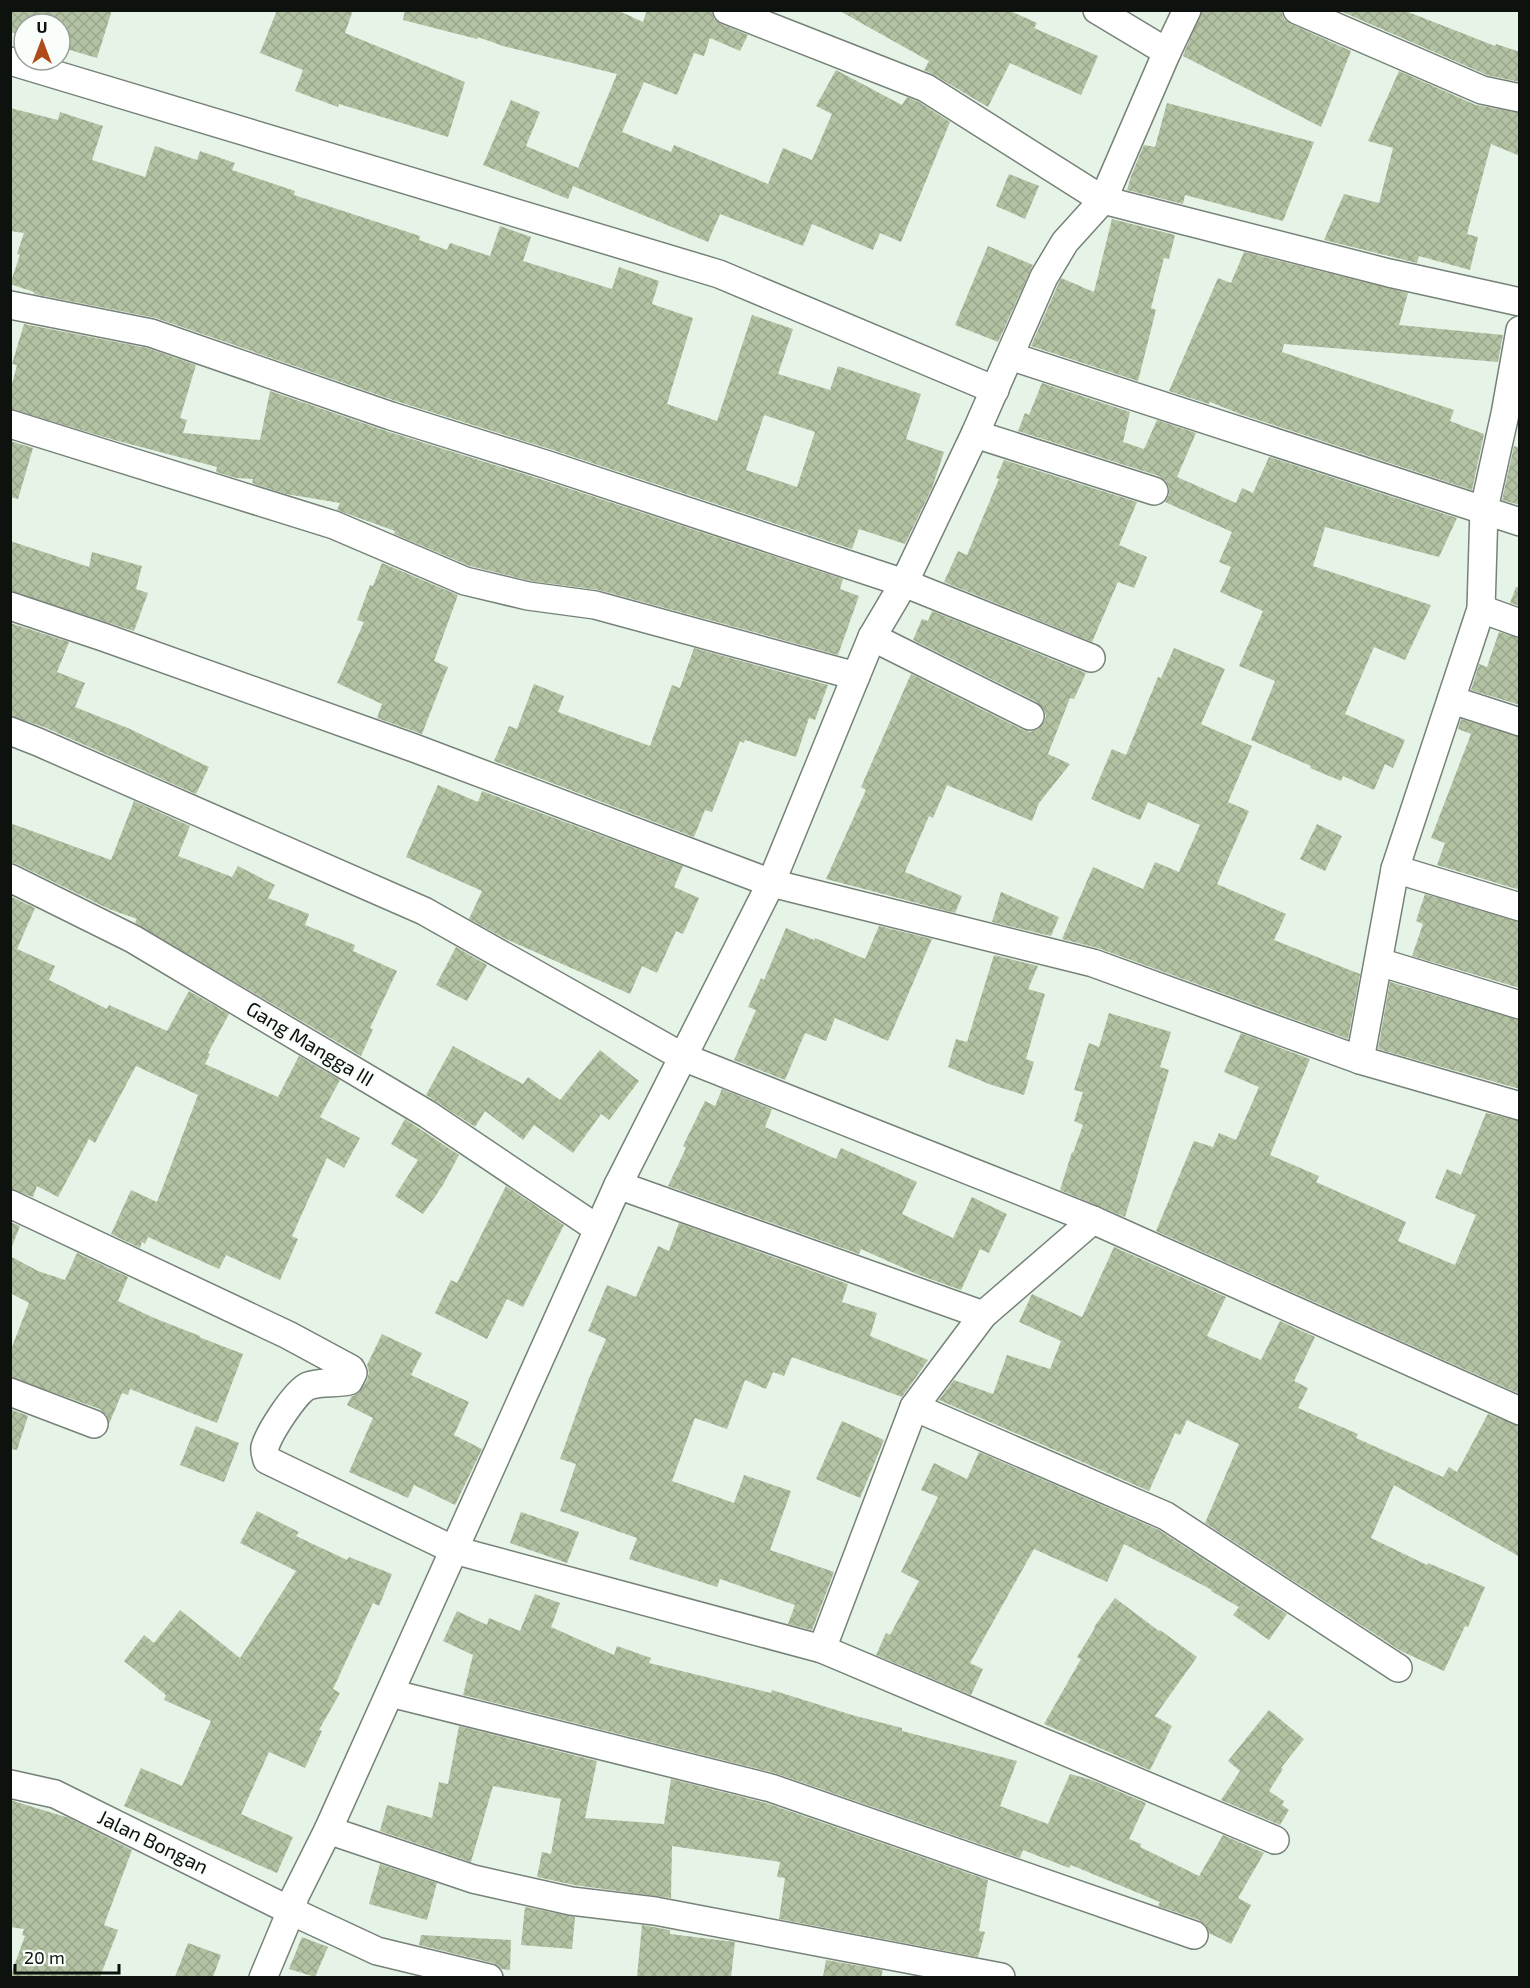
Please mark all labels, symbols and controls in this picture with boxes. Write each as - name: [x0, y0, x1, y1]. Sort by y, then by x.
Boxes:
- north arrow: [12, 12, 72, 72]
- text: U: [37, 17, 47, 36]
- street label: Gang Mangga III: [242, 996, 379, 1091]
- street label: Jalan Bongan: [94, 1804, 213, 1878]
- scale bar: [15, 1937, 118, 1975]
- text: 20 m: [24, 1946, 65, 1968]

